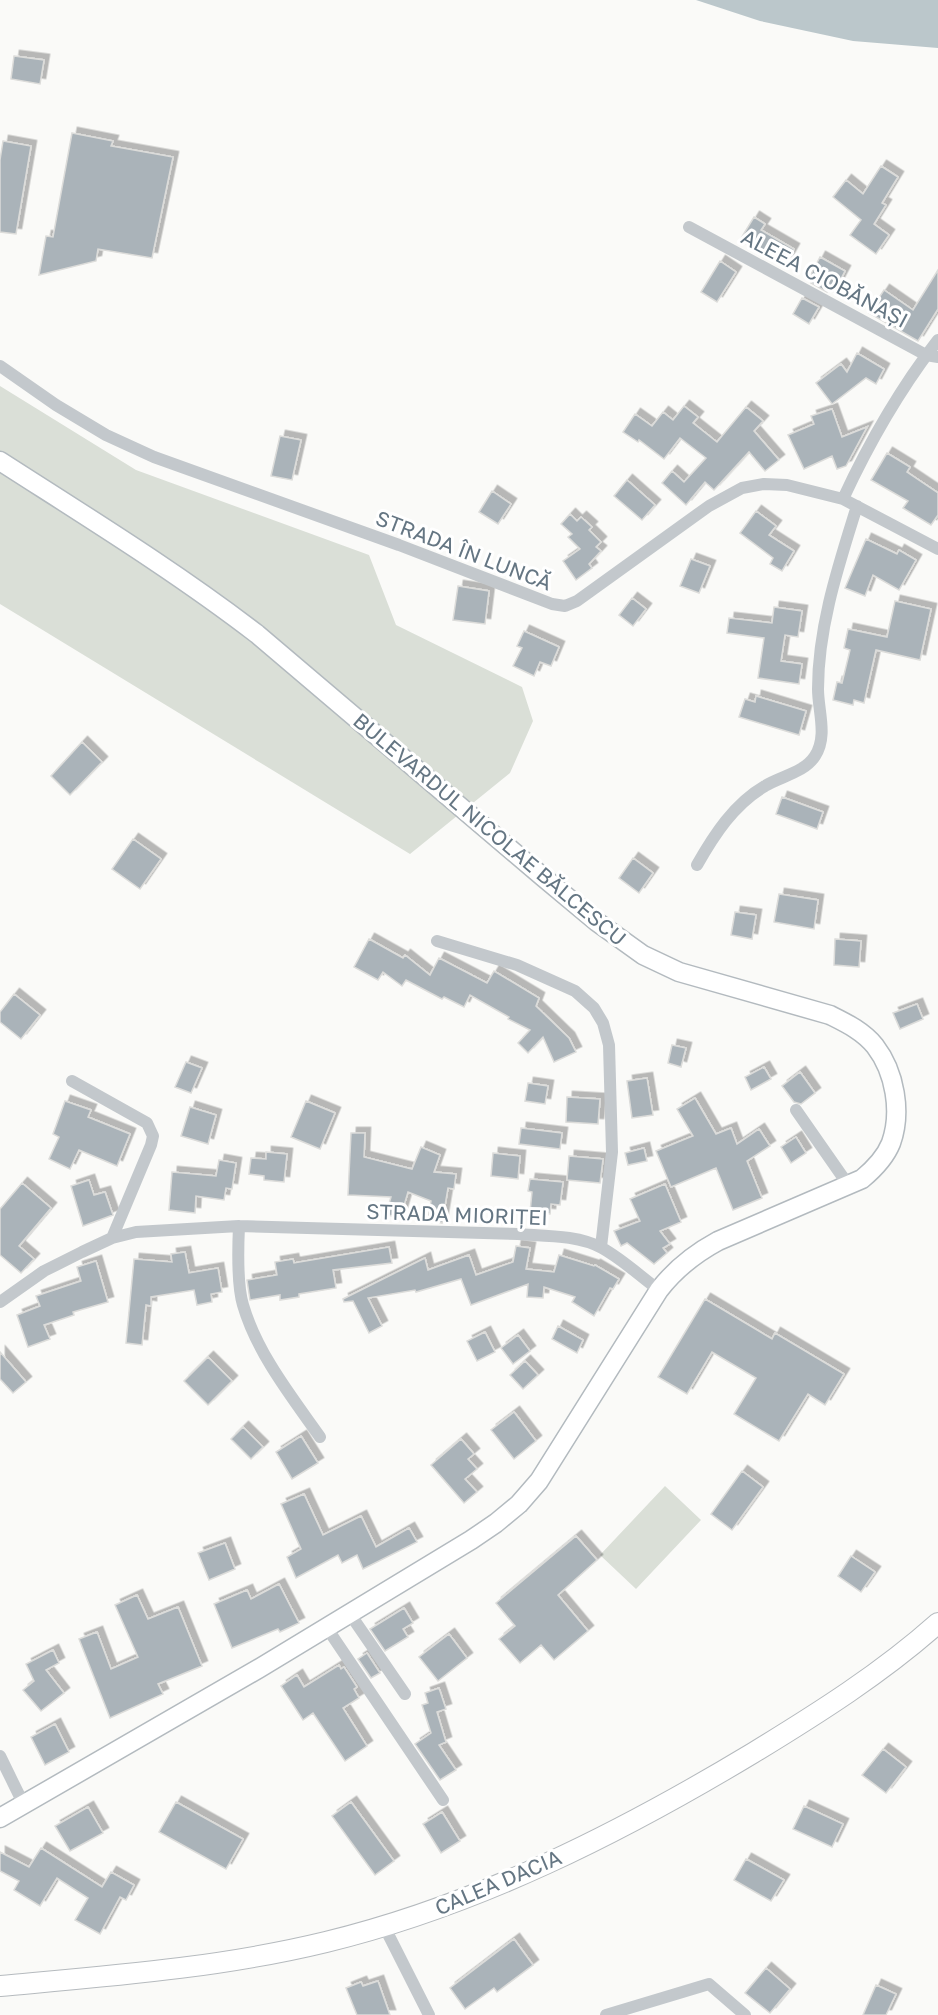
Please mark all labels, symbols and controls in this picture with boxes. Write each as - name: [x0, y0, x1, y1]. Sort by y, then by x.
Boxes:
- street label: ALEEA CIOBĂNAȘI: [737, 223, 913, 333]
- street label: STRADA ÎN LUNCĂ: [372, 504, 556, 596]
- street label: BULEVARDUL NICOLAE BĂLCESCU: [348, 707, 632, 951]
- street label: STRADA MIORIȚEI: [366, 1198, 548, 1230]
- street label: CALEA DACIA: [431, 1844, 565, 1920]

